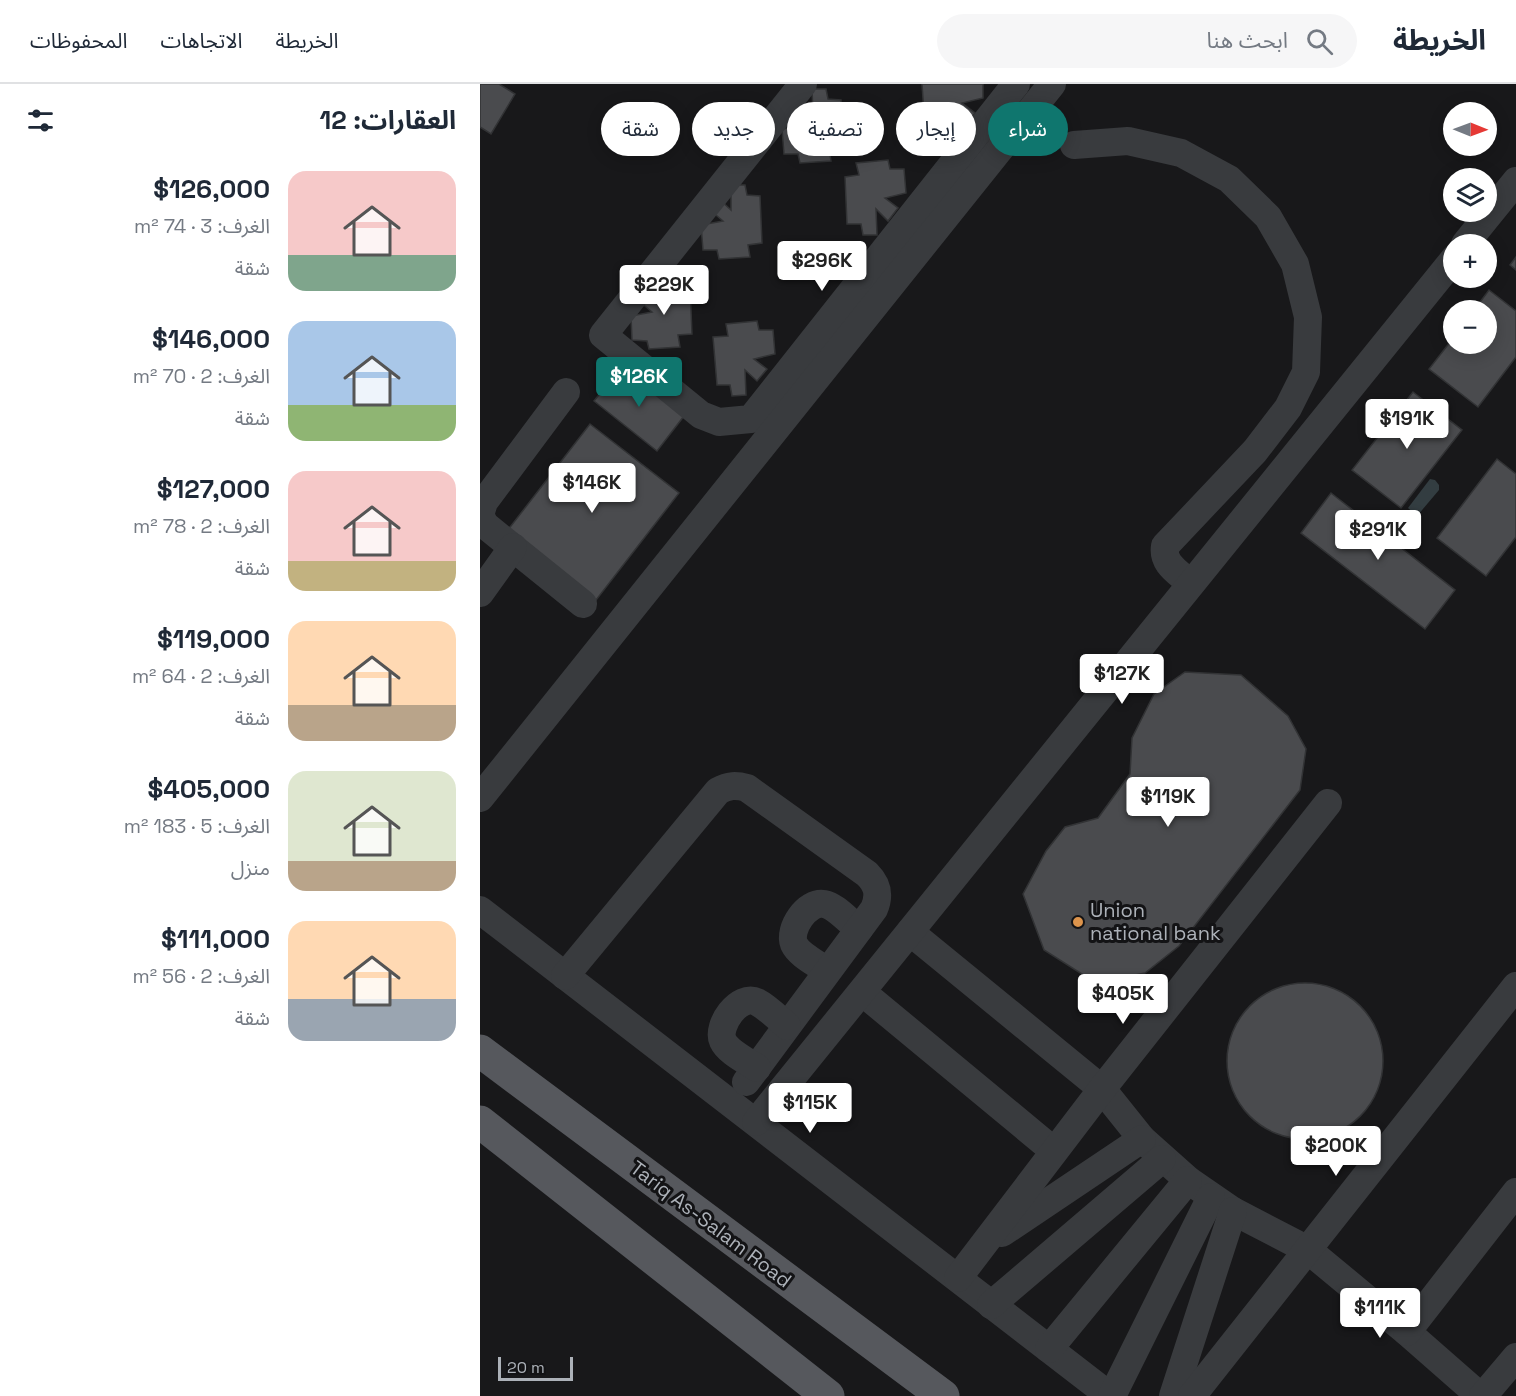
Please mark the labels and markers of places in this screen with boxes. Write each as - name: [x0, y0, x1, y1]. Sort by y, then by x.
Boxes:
- pin: $296K: [780, 241, 864, 292]
- pin: $229K: [622, 265, 706, 316]
- pin: $126K: [597, 357, 681, 408]
- pin: $191K: [1365, 399, 1449, 450]
- pin: $146K: [550, 463, 634, 514]
- pin: $291K: [1336, 510, 1420, 561]
- pin: $127K: [1080, 654, 1164, 705]
- pin: $119K: [1126, 777, 1210, 828]
- place label: Union national bank: [1090, 897, 1221, 946]
- marker: Union national bank: [1071, 915, 1085, 929]
- pin: $405K: [1081, 974, 1165, 1025]
- pin: $115K: [768, 1083, 852, 1134]
- pin: $200K: [1294, 1126, 1378, 1177]
- pin: $111K: [1338, 1288, 1422, 1339]

